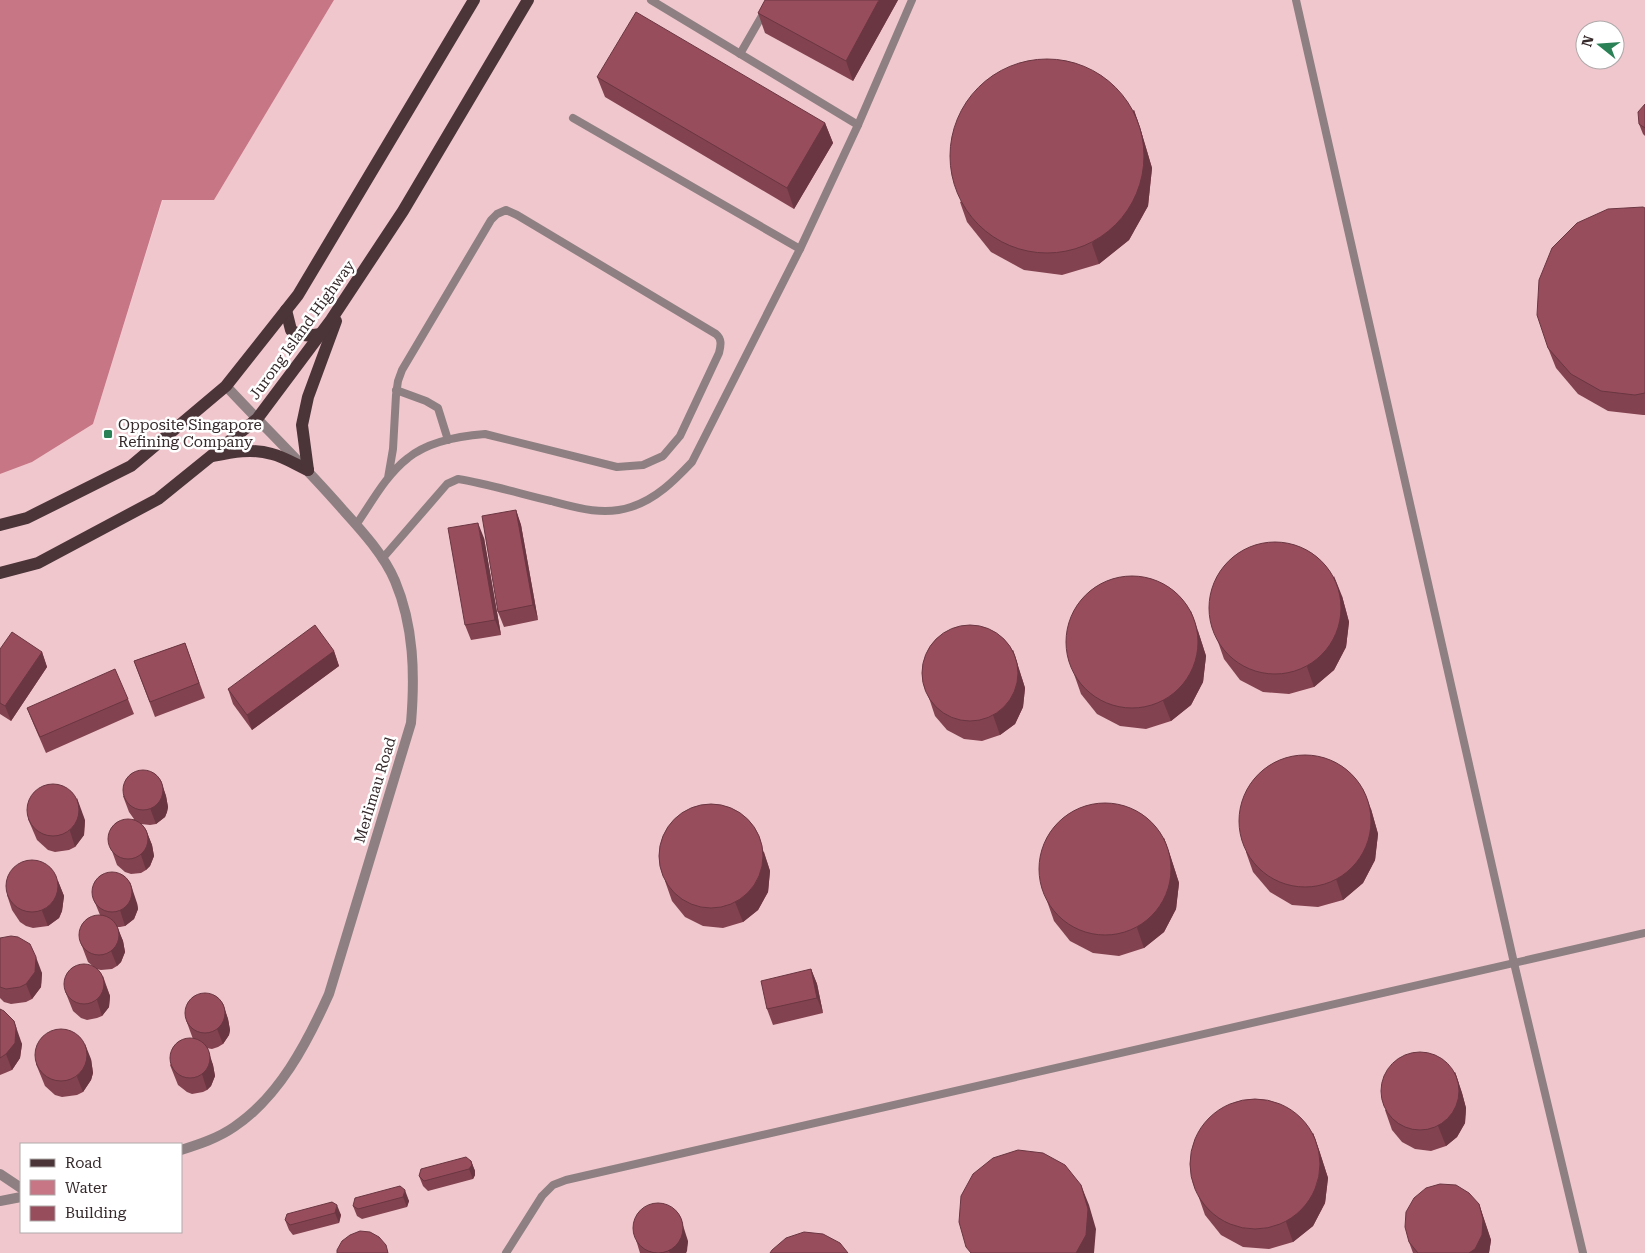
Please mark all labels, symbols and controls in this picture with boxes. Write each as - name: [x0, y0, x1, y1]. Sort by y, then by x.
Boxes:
- north arrow: [1575, 20, 1625, 70]
- text: N: [1578, 33, 1597, 49]
- street label: Jurong Island Highway: [245, 257, 359, 403]
- place label: Opposite Singapore Refining Company: [118, 416, 262, 451]
- marker: Opposite Singapore Refining Company: [102, 428, 114, 440]
- street label: Merlimau Road: [350, 735, 400, 845]
- legend: [20, 1143, 182, 1233]
- text: Road: [65, 1154, 102, 1172]
- text: Water: [65, 1179, 107, 1197]
- text: Building: [65, 1204, 127, 1222]

